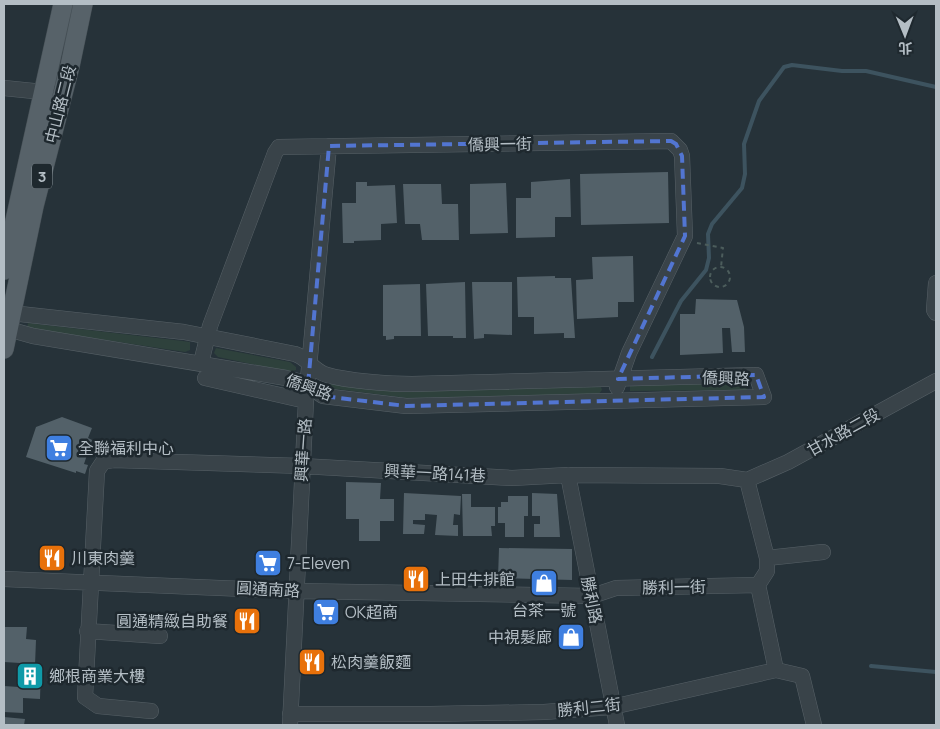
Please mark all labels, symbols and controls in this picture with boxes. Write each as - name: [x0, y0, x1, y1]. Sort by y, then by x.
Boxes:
- north arrow: [880, 10, 930, 60]
- text: 北: [898, 39, 912, 58]
- street label: 中山路二段: [40, 63, 80, 145]
- street label: 僑興一街: [468, 132, 532, 156]
- road number: 3: [32, 164, 52, 188]
- street label: 僑興路: [702, 366, 750, 390]
- street label: 僑興路: [283, 368, 335, 406]
- street label: 甘水路二段: [803, 403, 883, 461]
- street label: 興華一路: [290, 417, 316, 483]
- supermarket icon: 全聯福利中心: [44, 433, 74, 463]
- place label: 全聯福利中心: [78, 437, 174, 459]
- street label: 興華一路141巷: [384, 459, 486, 487]
- restaurant icon: 川東肉羹: [37, 543, 67, 573]
- place label: 川東肉羹: [71, 547, 135, 569]
- supermarket icon: 7-Eleven: [253, 548, 283, 578]
- place label: 7-Eleven: [287, 552, 350, 574]
- restaurant icon: 上田牛排館: [401, 564, 431, 594]
- place label: 上田牛排館: [435, 568, 515, 590]
- shop icon: 台茶一號: [529, 568, 559, 598]
- street label: 勝利路: [577, 574, 607, 626]
- street label: 勝利一街: [642, 575, 706, 599]
- street label: 圓通南路: [235, 576, 301, 602]
- supermarket icon: OK超商: [311, 597, 341, 627]
- place label: 台茶一號: [512, 599, 576, 621]
- place label: OK超商: [345, 601, 398, 623]
- restaurant icon: 圓通精緻自助餐: [232, 606, 262, 636]
- place label: 圓通精緻自助餐: [116, 610, 228, 632]
- shop icon: 中視髮廊: [556, 622, 586, 652]
- place label: 中視髮廊: [488, 626, 552, 648]
- restaurant icon: 松肉羹飯麵: [297, 647, 327, 677]
- place label: 松肉羹飯麵: [331, 651, 411, 673]
- building icon: 鄉根商業大樓: [15, 661, 45, 691]
- place label: 鄉根商業大樓: [49, 665, 145, 687]
- street label: 勝利二街: [556, 693, 622, 721]

